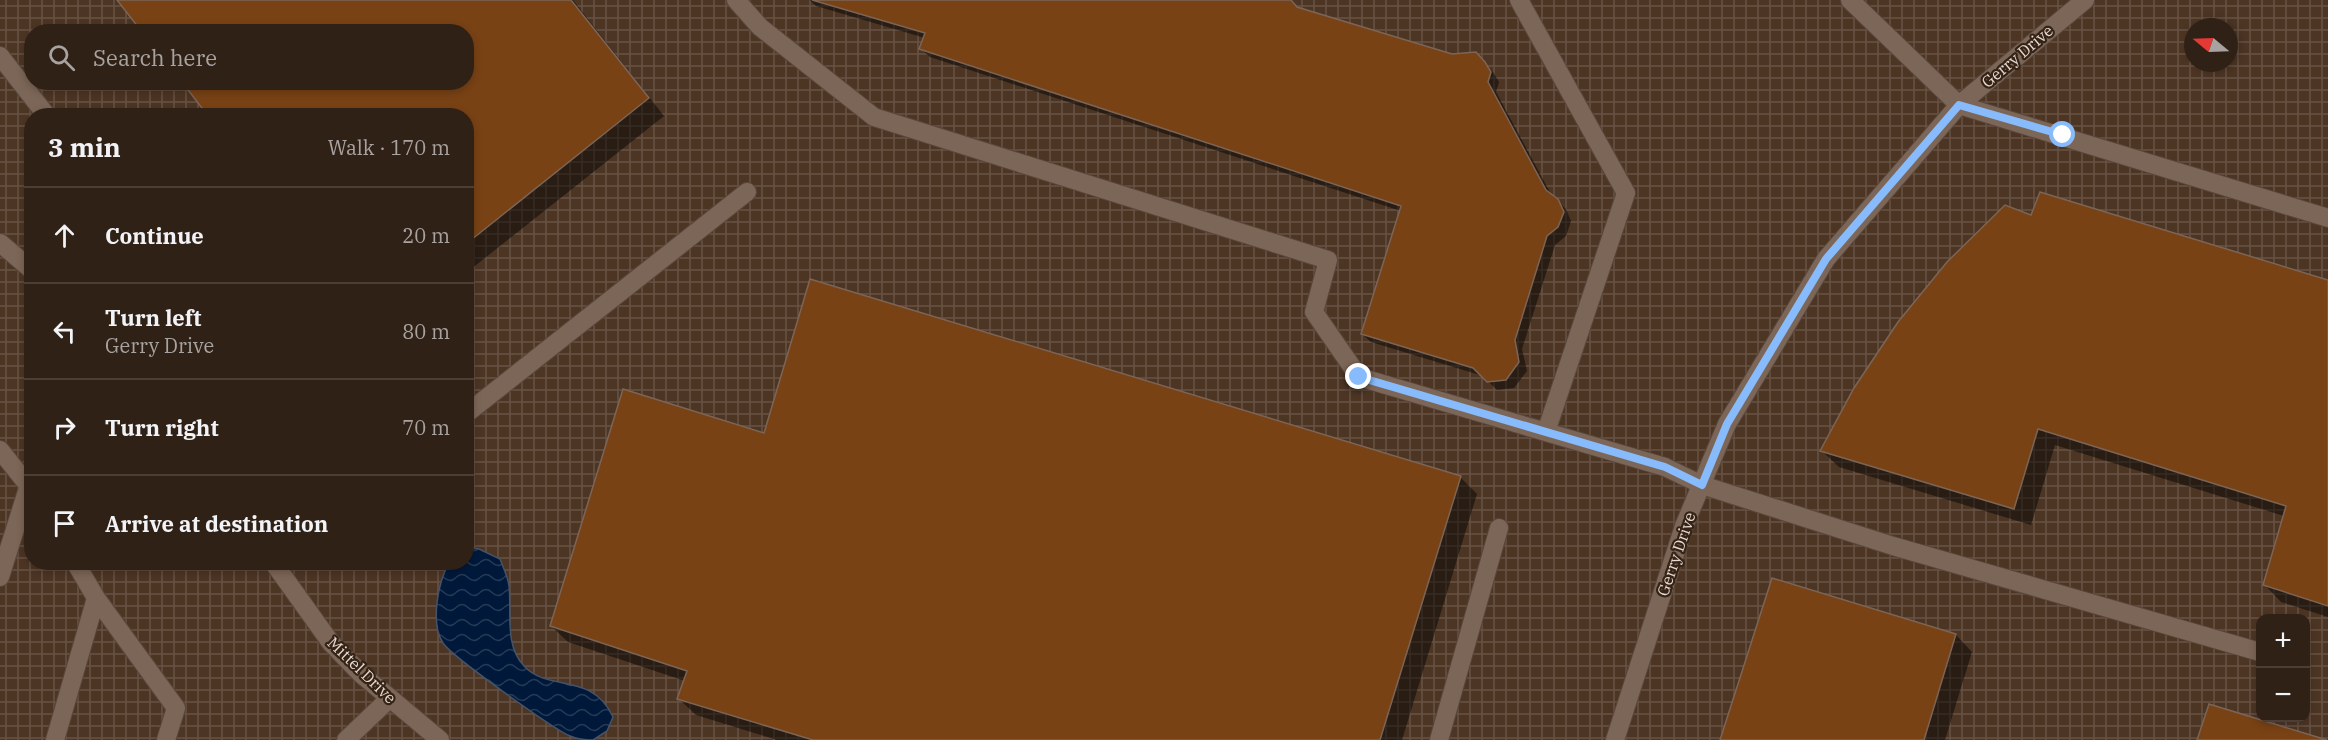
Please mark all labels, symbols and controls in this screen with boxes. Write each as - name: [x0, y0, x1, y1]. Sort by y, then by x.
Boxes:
- north arrow: [2184, 18, 2238, 72]
- street label: Gerry Drive: [1977, 20, 2057, 92]
- search box: [24, 24, 474, 90]
- icon: search: [45, 41, 78, 74]
- text: Search here: [93, 43, 217, 72]
- route start: [2049, 121, 2075, 147]
- text: 3 min: [48, 130, 121, 164]
- text: Walk · 170 m: [328, 134, 450, 161]
- icon: ahead: [48, 219, 81, 252]
- text: Continue: [105, 221, 204, 250]
- text: 20 m: [402, 222, 450, 249]
- text: Turn left: [105, 303, 201, 332]
- icon: left: [48, 315, 81, 348]
- text: 80 m: [402, 318, 450, 345]
- text: Gerry Drive: [105, 332, 214, 359]
- route end: [1345, 363, 1371, 389]
- icon: right: [48, 411, 81, 444]
- text: Turn right: [105, 413, 219, 442]
- text: 70 m: [402, 414, 450, 441]
- icon: arrive: [48, 507, 81, 540]
- text: Arrive at destination: [105, 509, 328, 538]
- street label: Gerry Drive: [1652, 509, 1700, 599]
- map controls: [2256, 614, 2310, 722]
- button: +: [2256, 614, 2310, 668]
- street label: Mittel Drive: [324, 632, 400, 708]
- button: −: [2256, 668, 2310, 722]

